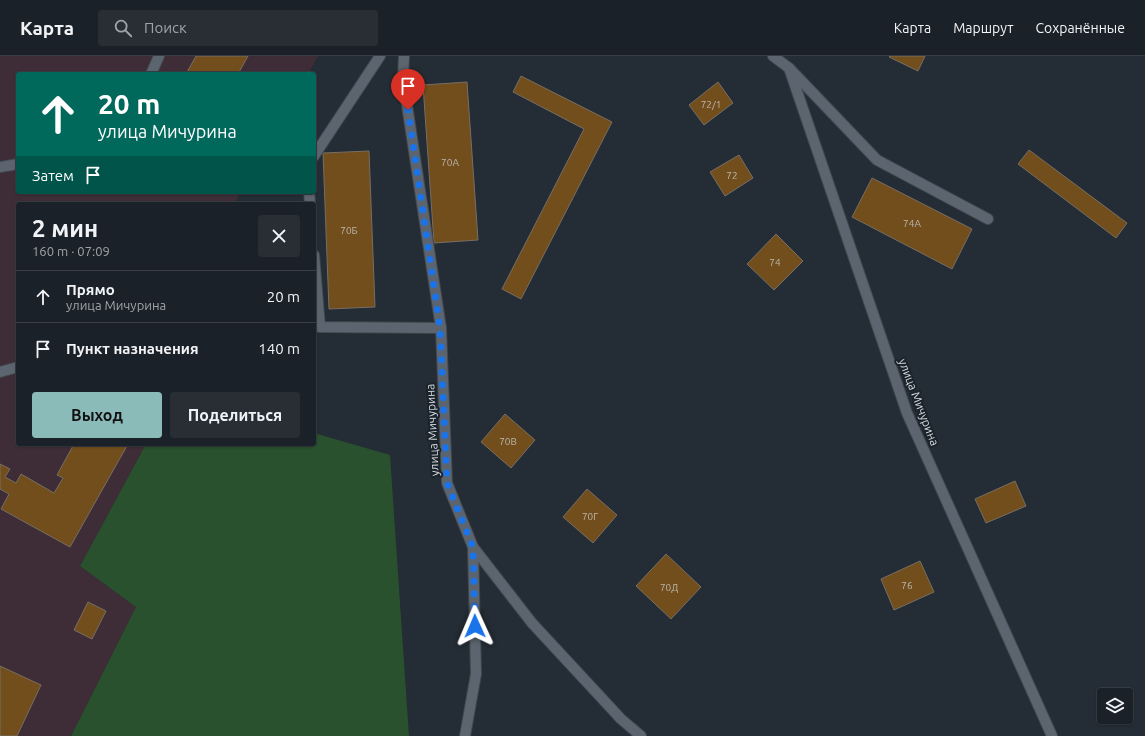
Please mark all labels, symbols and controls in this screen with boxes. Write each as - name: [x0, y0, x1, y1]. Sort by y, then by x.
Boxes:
- search box: [98, 10, 378, 46]
- text: Карта: [20, 17, 74, 39]
- icon: search: [112, 17, 134, 39]
- text: Поиск: [144, 19, 187, 36]
- text: Карта: [894, 20, 931, 36]
- text: Маршрут: [953, 20, 1014, 36]
- text: Сохранённые: [1036, 20, 1125, 36]
- pin: [391, 69, 425, 110]
- icon: arrive: [397, 75, 419, 97]
- icon: ahead: [32, 88, 84, 140]
- text: 20 m: [98, 88, 160, 119]
- house number: 72/1: [701, 99, 721, 110]
- text: улица Мичурина: [98, 121, 237, 141]
- house number: 70А: [441, 157, 459, 168]
- icon: arrive: [82, 164, 104, 186]
- text: Затем: [32, 167, 74, 184]
- house number: 72: [726, 170, 738, 181]
- text: 2 мин: [32, 215, 98, 242]
- button: close: [258, 215, 300, 257]
- house number: 74А: [903, 218, 921, 229]
- house number: 70Б: [340, 225, 358, 236]
- text: 160 m · 07:09: [32, 244, 110, 258]
- house number: 74: [769, 257, 781, 268]
- text: Прямо: [66, 281, 115, 298]
- icon: ahead: [32, 286, 54, 308]
- text: 20 m: [267, 288, 300, 305]
- text: улица Мичурина: [66, 298, 166, 312]
- icon: arrive: [32, 338, 54, 360]
- text: Пункт назначения: [66, 340, 199, 357]
- text: 140 m: [258, 340, 300, 357]
- street label: улица Мичурина: [896, 356, 942, 448]
- street label: улица Мичурина: [423, 383, 441, 477]
- button: Выход: [32, 392, 162, 438]
- button: Поделиться: [170, 392, 300, 438]
- house number: 70В: [499, 436, 517, 447]
- house number: 70Г: [582, 511, 598, 522]
- house number: 76: [901, 580, 913, 591]
- house number: 70Д: [660, 582, 678, 593]
- position arrow: [454, 605, 496, 647]
- map controls: [1097, 688, 1133, 724]
- button: layers: [1097, 688, 1133, 724]

